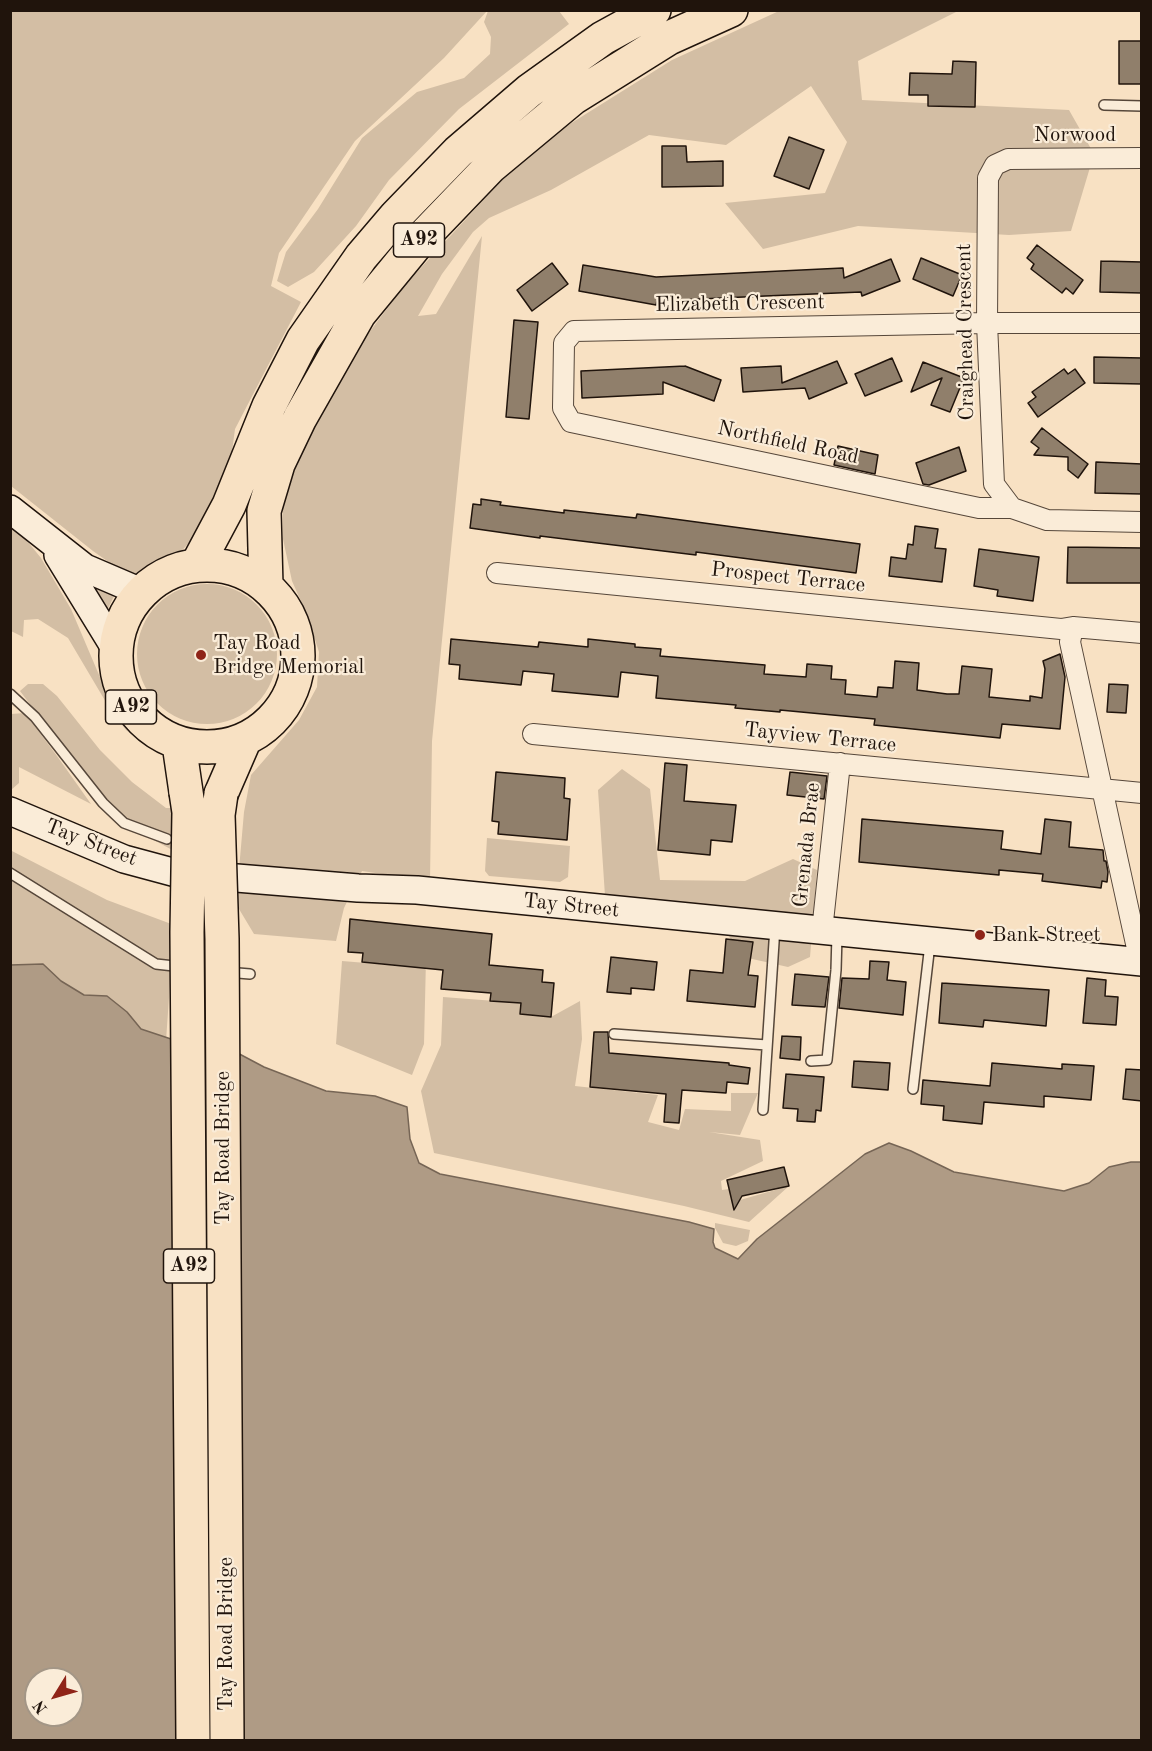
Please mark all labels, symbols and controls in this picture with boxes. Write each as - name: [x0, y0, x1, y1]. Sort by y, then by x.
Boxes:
- street label: Norwood: [1034, 122, 1116, 148]
- road number: A92: [394, 223, 444, 257]
- street label: Craighead Crescent: [952, 243, 980, 421]
- street label: Elizabeth Crescent: [655, 290, 825, 318]
- street label: Northfield Road: [715, 416, 861, 470]
- street label: Prospect Terrace: [710, 557, 866, 599]
- place label: Tay Road Bridge Memorial: [213, 630, 364, 680]
- marker: Tay Road Bridge Memorial: [194, 648, 208, 662]
- road number: A92: [106, 690, 156, 724]
- street label: Tayview Terrace: [742, 717, 898, 759]
- street label: Grenada Brae: [788, 781, 826, 909]
- street label: Tay Street: [41, 814, 141, 872]
- street label: Tay Street: [522, 888, 620, 924]
- place label: Bank Street: [992, 922, 1101, 948]
- marker: Bank Street: [973, 928, 987, 942]
- street label: Tay Road Bridge: [210, 1071, 236, 1225]
- road number: A92: [164, 1249, 214, 1283]
- street label: Tay Road Bridge: [213, 1557, 239, 1711]
- north arrow: [24, 1667, 84, 1727]
- text: N: [31, 1697, 51, 1716]

